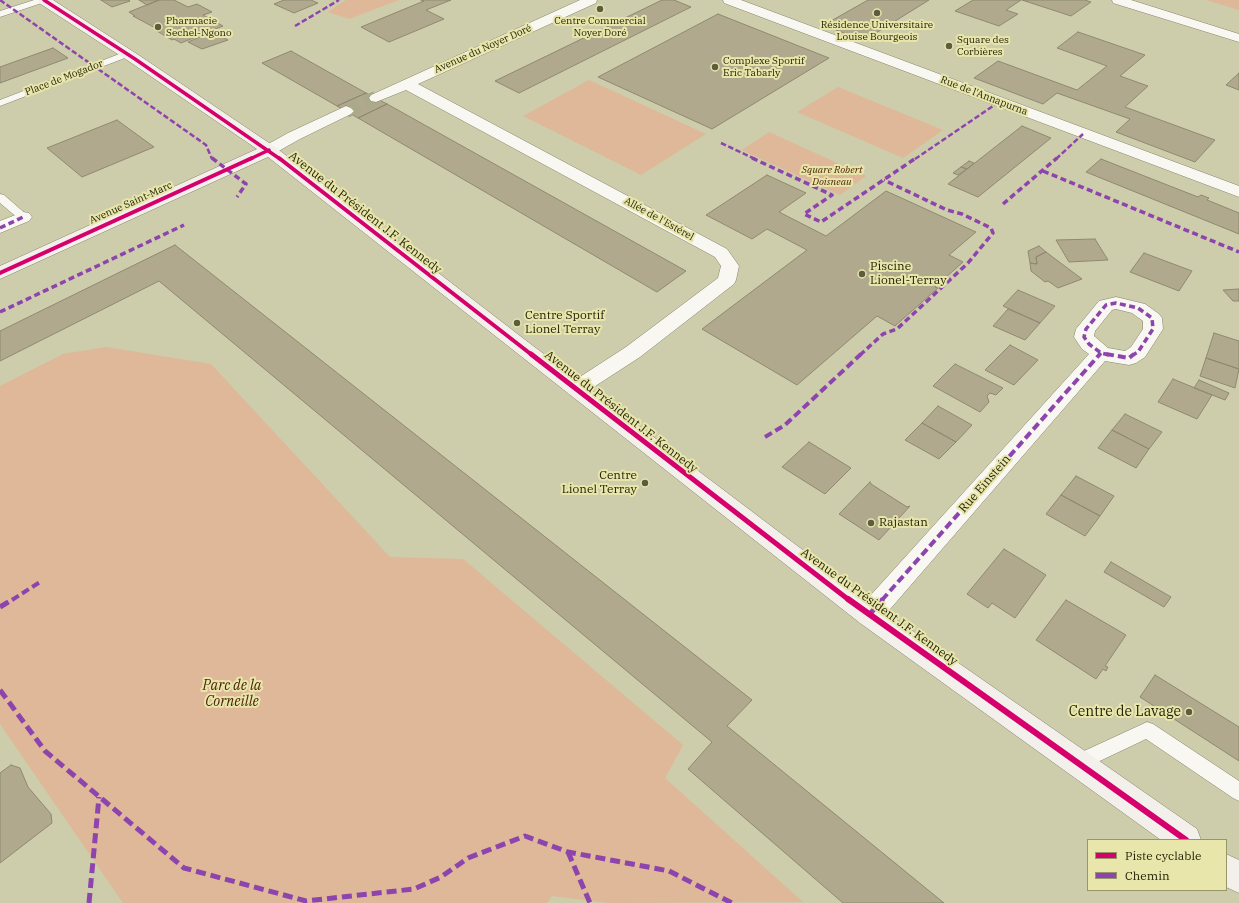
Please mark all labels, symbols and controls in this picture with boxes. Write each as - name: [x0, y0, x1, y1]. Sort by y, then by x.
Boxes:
- marker: Centre Commercial Noyer Doré: [595, 4, 605, 14]
- marker: Résidence Universitaire Louise Bourgeois: [872, 8, 882, 18]
- place label: Pharmacie Sechel-Ngono: [166, 15, 232, 38]
- place label: Centre Commercial Noyer Doré: [554, 15, 646, 38]
- place label: Résidence Universitaire Louise Bourgeois: [821, 19, 933, 42]
- marker: Pharmacie Sechel-Ngono: [153, 22, 163, 32]
- street label: Avenue du Noyer Doré: [432, 22, 534, 76]
- place label: Square des Corbières: [957, 34, 1009, 58]
- marker: Square des Corbières: [944, 41, 954, 51]
- place label: Complexe Sportif Eric Tabarly: [723, 55, 804, 78]
- street label: Place de Mogador: [23, 58, 105, 98]
- marker: Complexe Sportif Eric Tabarly: [710, 62, 720, 72]
- street label: Rue de l'Annapurna: [939, 74, 1029, 118]
- street label: Avenue du Président J.F. Kennedy: [286, 149, 444, 277]
- park label: Square Robert Doisneau: [801, 164, 863, 188]
- street label: Avenue Saint-Marc: [88, 179, 174, 227]
- street label: Allée de l'Estérel: [622, 195, 696, 243]
- place label: Piscine Lionel-Terray: [870, 260, 947, 288]
- marker: Piscine Lionel-Terray: [857, 269, 867, 279]
- place label: Centre Sportif Lionel Terray: [525, 309, 604, 337]
- marker: Centre Sportif Lionel Terray: [512, 318, 522, 328]
- street label: Avenue du Président J.F. Kennedy: [542, 348, 700, 476]
- street label: Rue Einstein: [956, 452, 1014, 516]
- place label: Centre Lionel Terray: [562, 469, 637, 497]
- marker: Centre Lionel Terray: [640, 478, 650, 488]
- place label: Rajastan: [879, 516, 928, 530]
- marker: Rajastan: [866, 518, 876, 528]
- street label: Avenue du Président J.F. Kennedy: [798, 545, 960, 669]
- park label: Parc de la Corneille: [203, 678, 261, 710]
- place label: Centre de Lavage: [1069, 704, 1181, 720]
- marker: Centre de Lavage: [1184, 707, 1194, 717]
- legend: [1087, 839, 1227, 891]
- text: Piste cyclable: [1125, 848, 1201, 863]
- text: Chemin: [1125, 868, 1170, 883]

